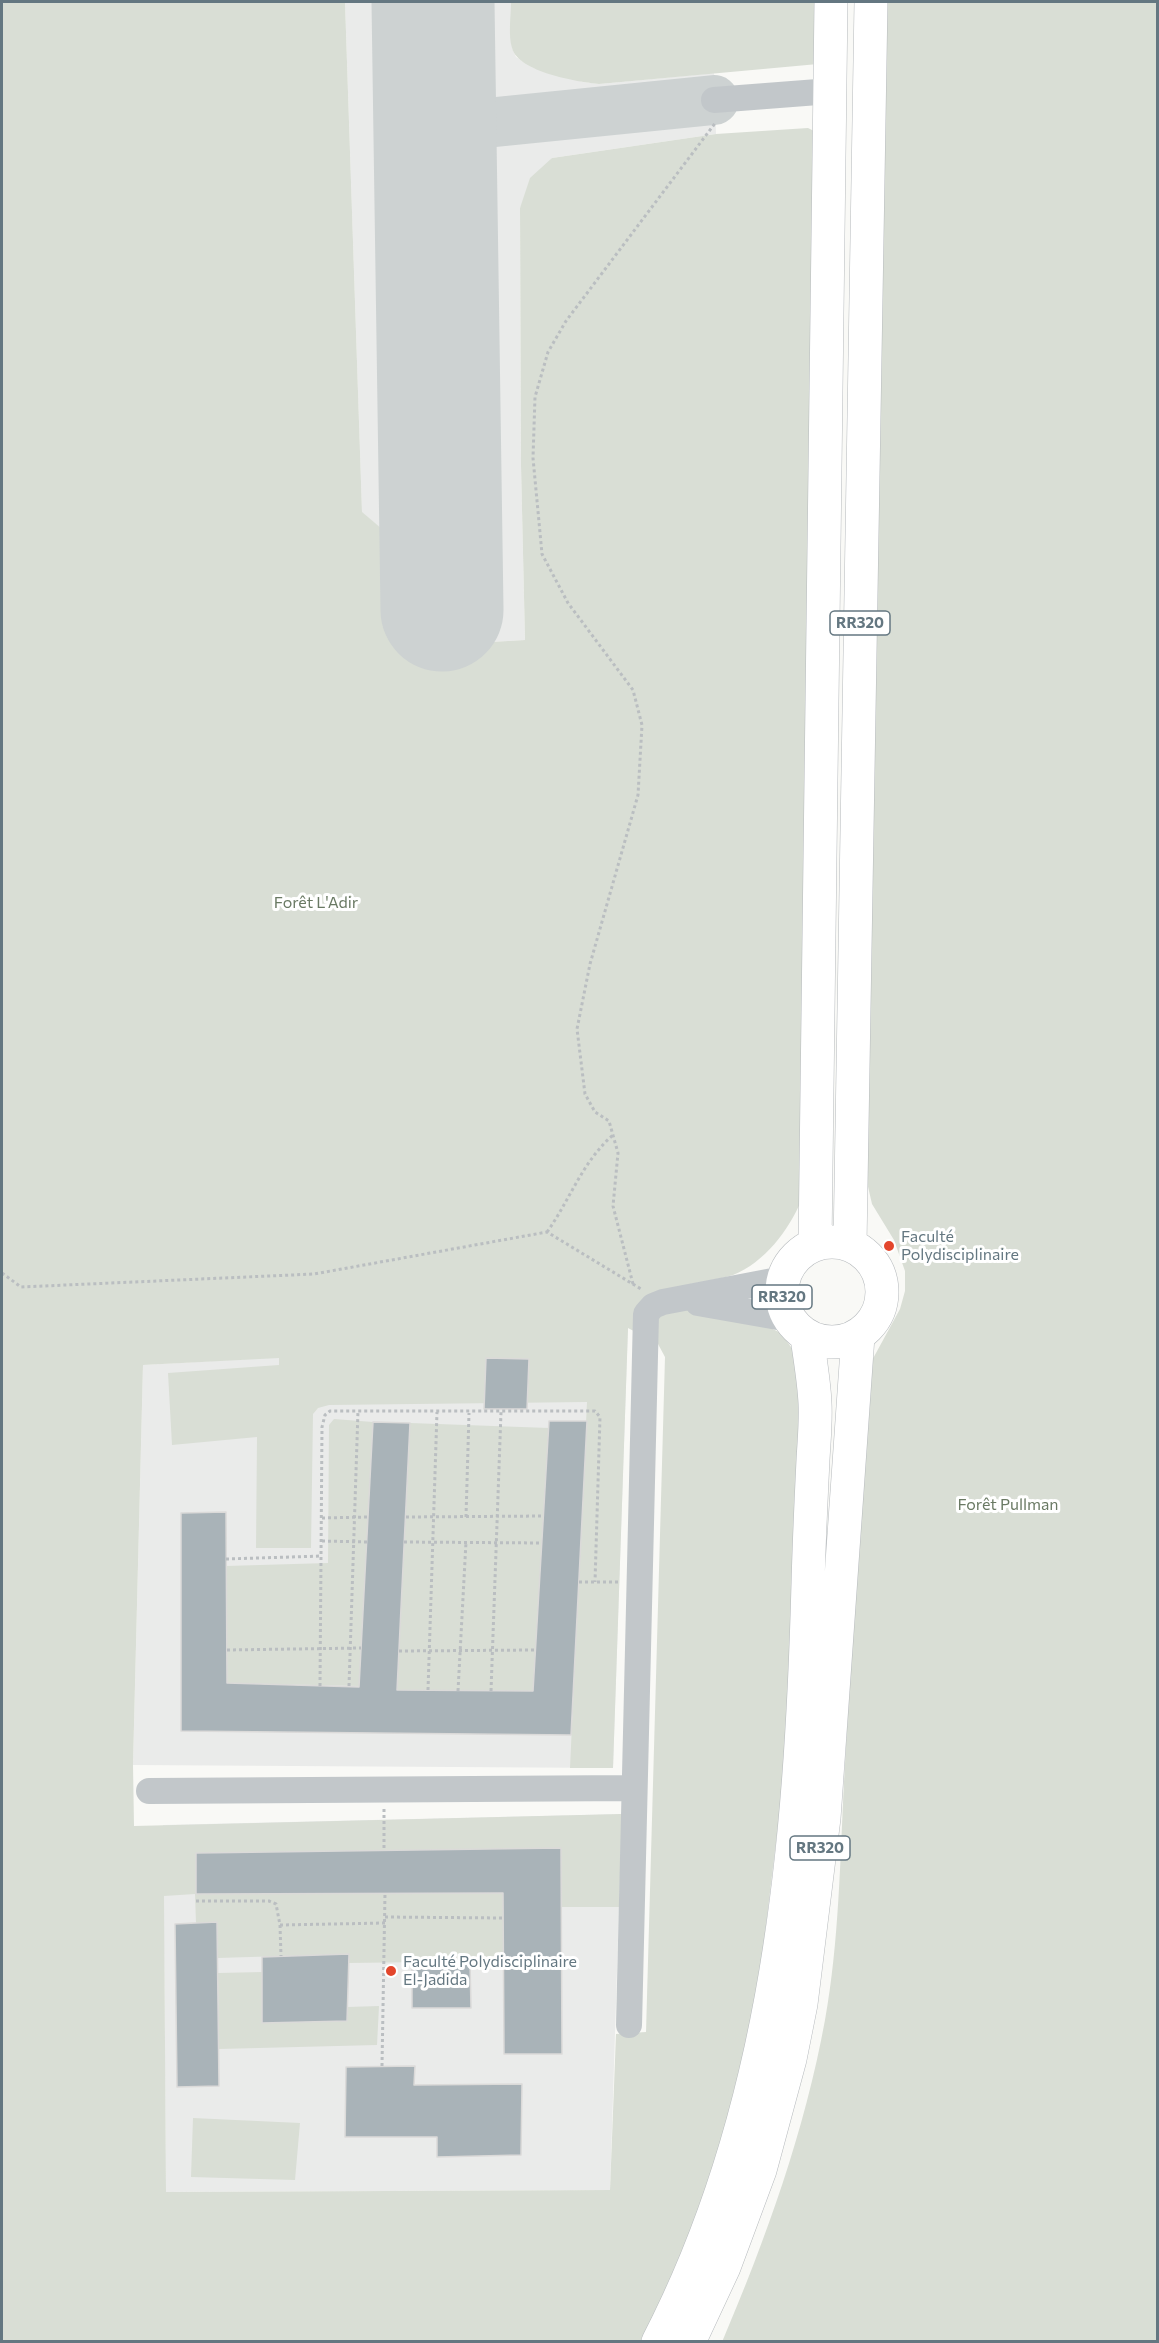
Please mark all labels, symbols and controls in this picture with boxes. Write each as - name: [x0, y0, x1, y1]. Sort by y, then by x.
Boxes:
- road number: RR320: [830, 611, 890, 635]
- park label: Forêt L'Adir: [274, 893, 358, 913]
- place label: Faculté Polydisciplinaire: [901, 1227, 1019, 1265]
- marker: Faculté Polydisciplinaire: [882, 1239, 896, 1253]
- road number: RR320: [752, 1285, 812, 1309]
- park label: Forêt Pullman: [957, 1495, 1059, 1515]
- road number: RR320: [790, 1836, 850, 1860]
- place label: Faculté Polydisciplinaire El-Jadida: [403, 1952, 577, 1990]
- marker: Faculté Polydisciplinaire El-Jadida: [384, 1964, 398, 1978]

